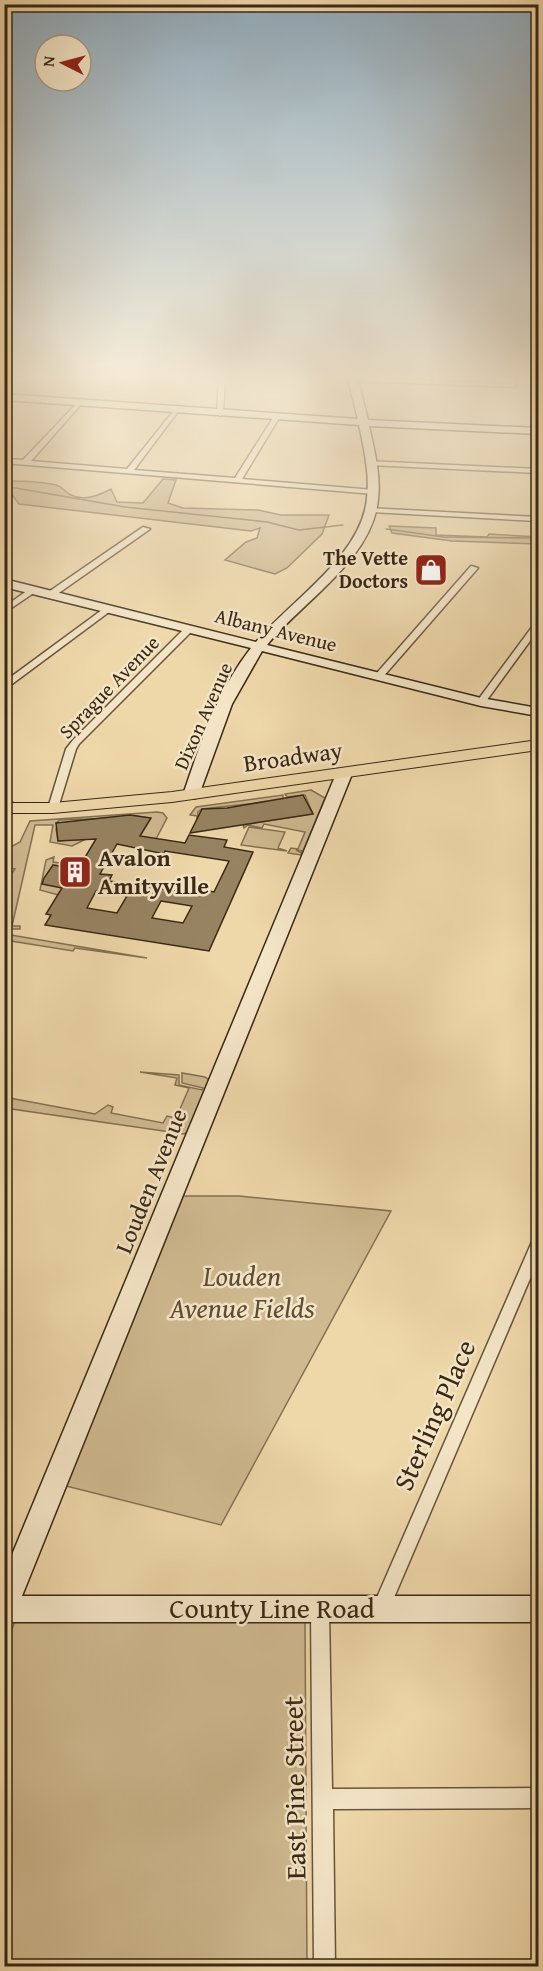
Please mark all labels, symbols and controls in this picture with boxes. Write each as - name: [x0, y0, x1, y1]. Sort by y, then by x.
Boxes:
- north arrow: [33, 33, 93, 93]
- text: N: [36, 55, 61, 68]
- place label: The Vette Doctors: [323, 543, 408, 595]
- shop icon: The Vette Doctors: [413, 552, 449, 588]
- street label: Albany Avenue: [212, 600, 340, 659]
- street label: Sprague Avenue: [52, 628, 166, 745]
- street label: Dixon Avenue: [166, 657, 239, 774]
- street label: Broadway: [241, 732, 345, 781]
- place label: Avalon Amityville: [98, 840, 209, 903]
- building icon: Avalon Amityville: [57, 854, 93, 890]
- street label: Louden Avenue: [106, 1103, 196, 1259]
- park label: Louden Avenue Fields: [168, 1255, 315, 1328]
- street label: Sterling Place: [382, 1333, 485, 1497]
- street label: County Line Road: [169, 1587, 375, 1628]
- street label: East Pine Street: [271, 1696, 316, 1880]

